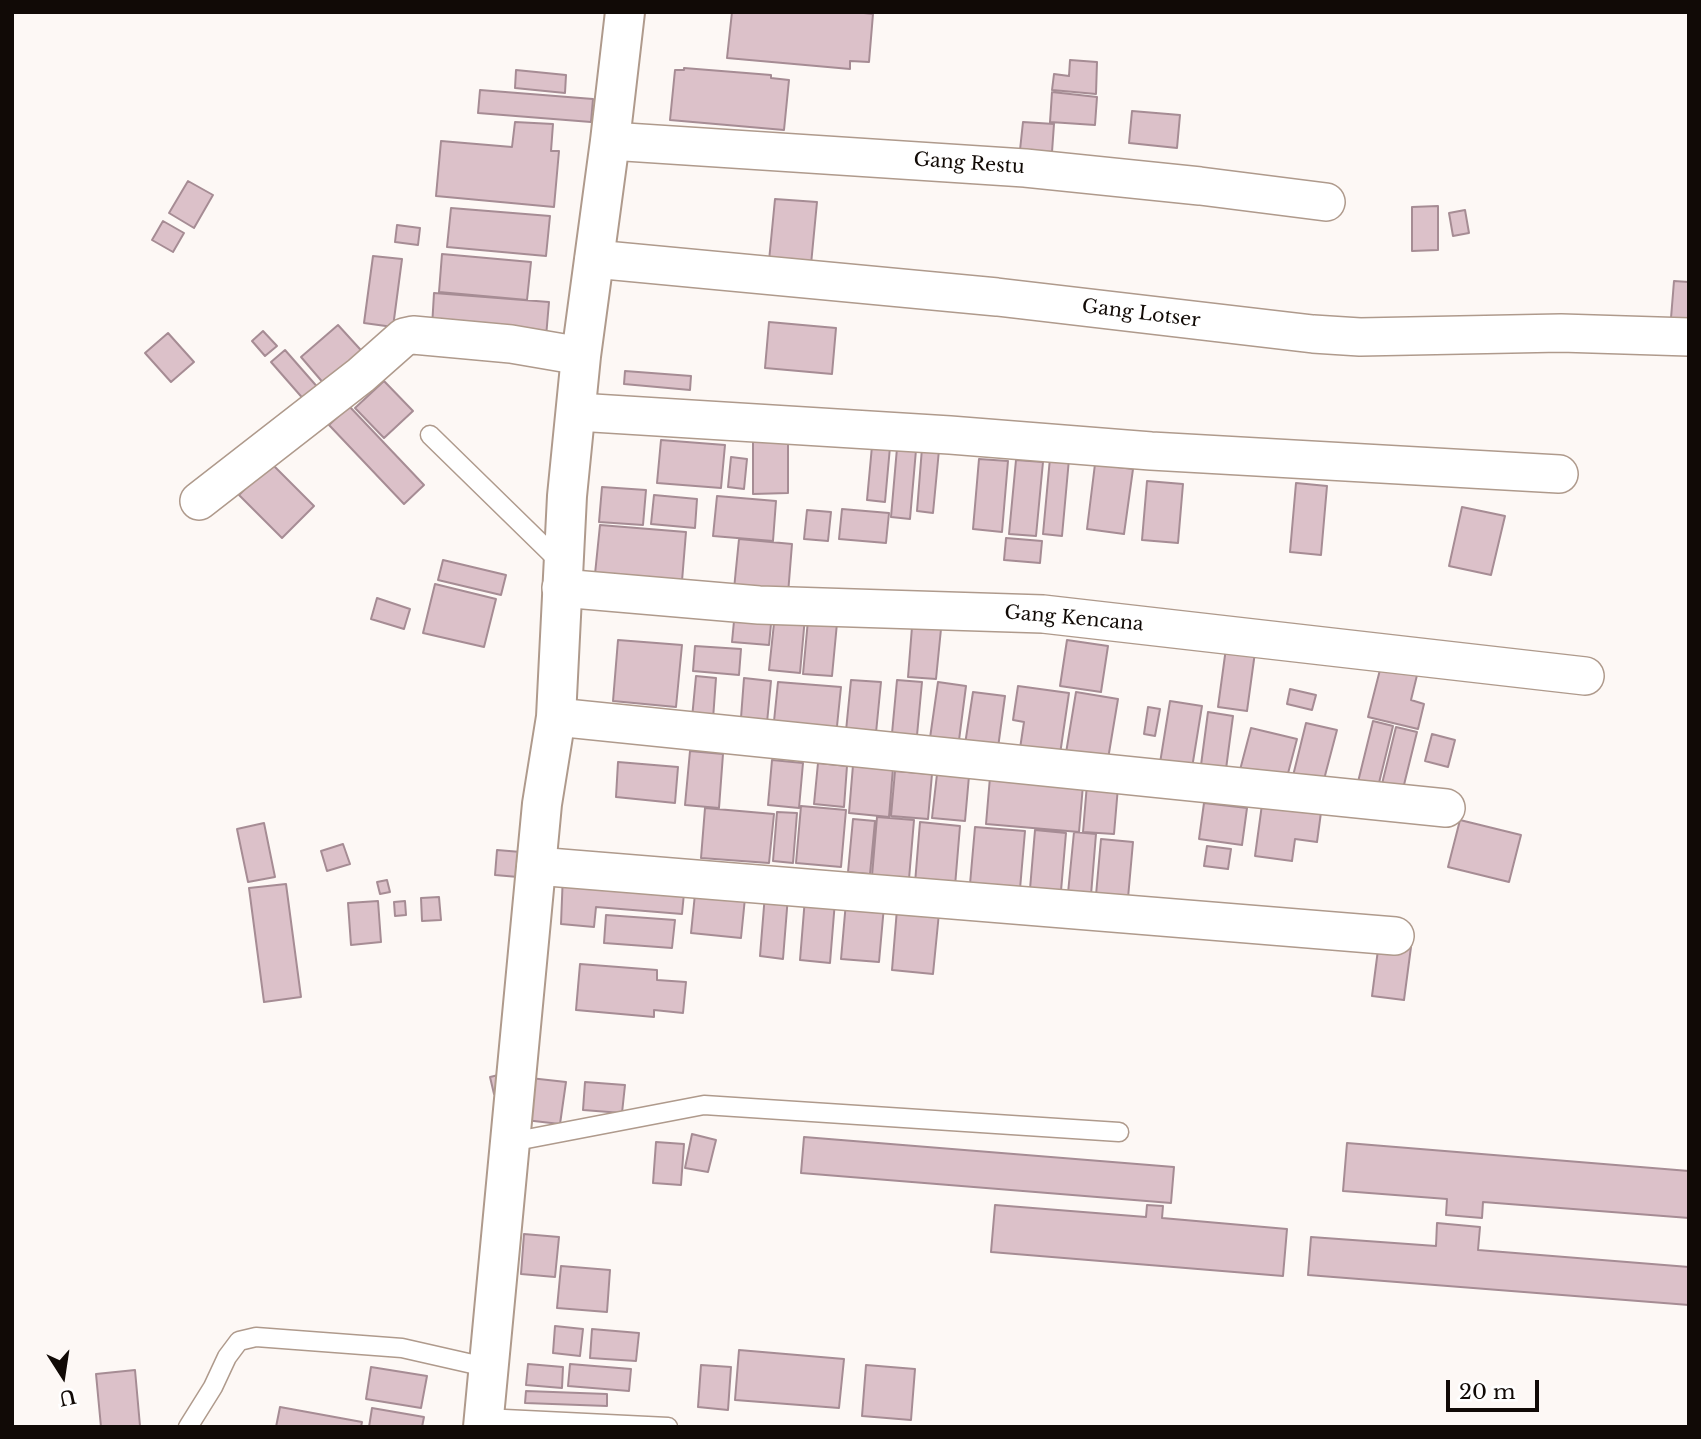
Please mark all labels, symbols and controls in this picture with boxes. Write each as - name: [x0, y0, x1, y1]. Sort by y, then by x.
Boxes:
- street label: Gang Restu: [913, 149, 1025, 179]
- street label: Gang Lotser: [1081, 295, 1201, 333]
- street label: Gang Kencana: [1003, 602, 1145, 636]
- north arrow: [28, 1341, 98, 1411]
- scale bar: [1449, 1366, 1542, 1410]
- text: 20 m: [1459, 1379, 1516, 1405]
- text: U: [57, 1384, 78, 1410]

